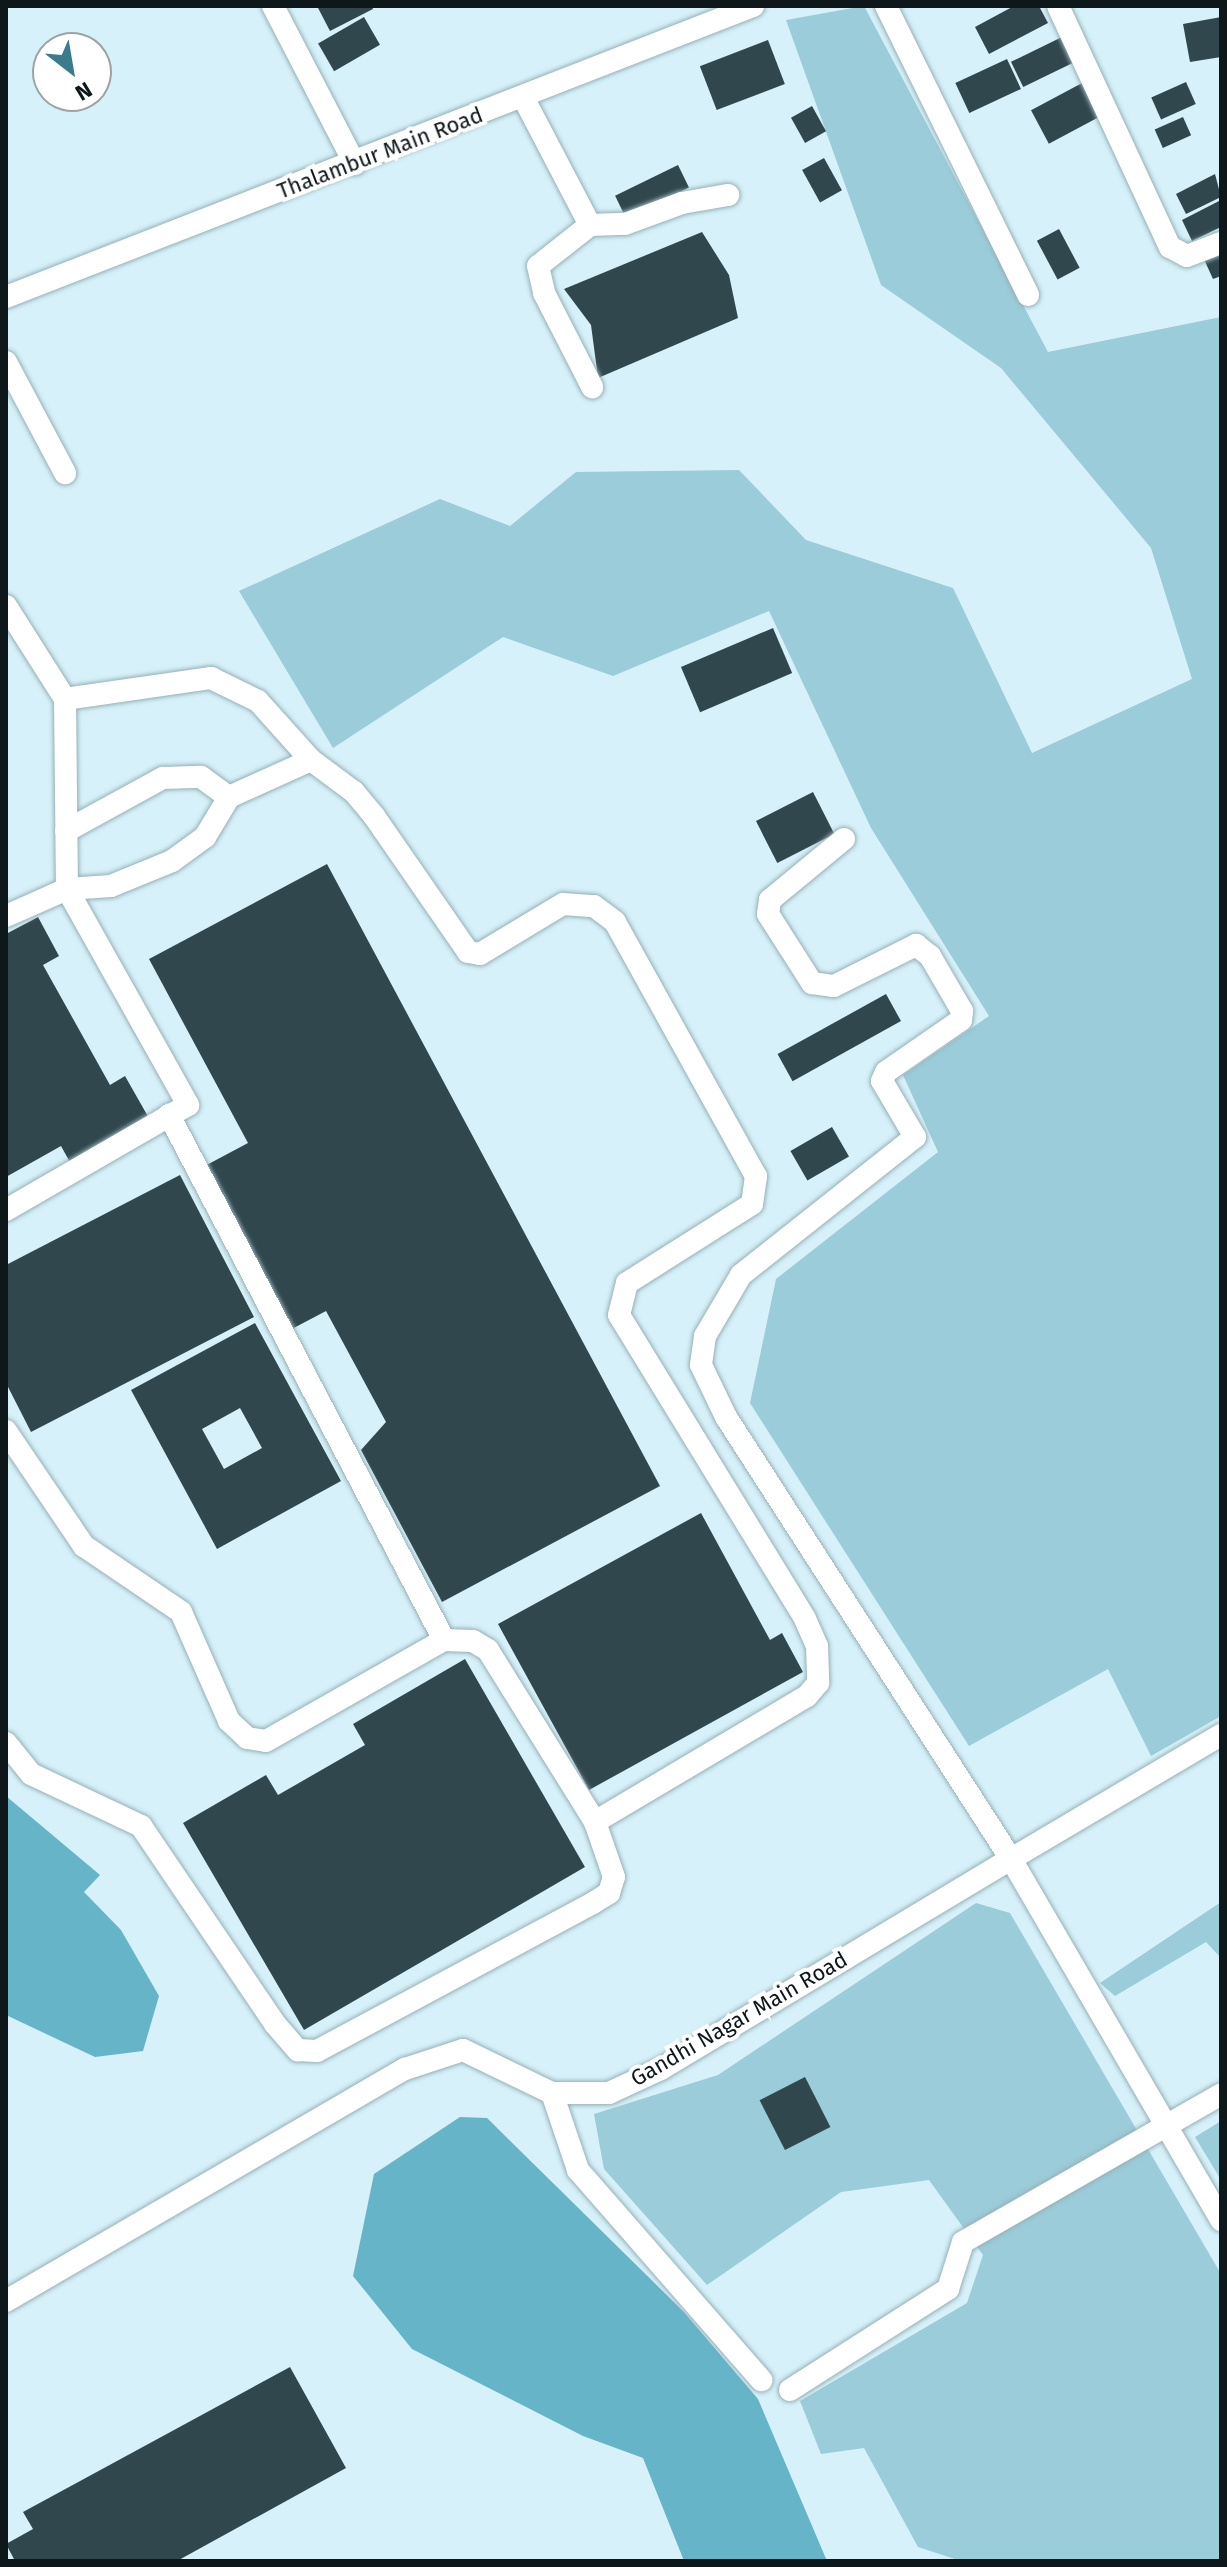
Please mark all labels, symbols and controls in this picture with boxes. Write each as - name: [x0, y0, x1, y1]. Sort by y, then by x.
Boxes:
- north arrow: [32, 32, 112, 112]
- text: N: [70, 76, 97, 107]
- street label: Thalambur Main Road: [273, 102, 487, 204]
- street label: Gandhi Nagar Main Road: [626, 1946, 852, 2092]

